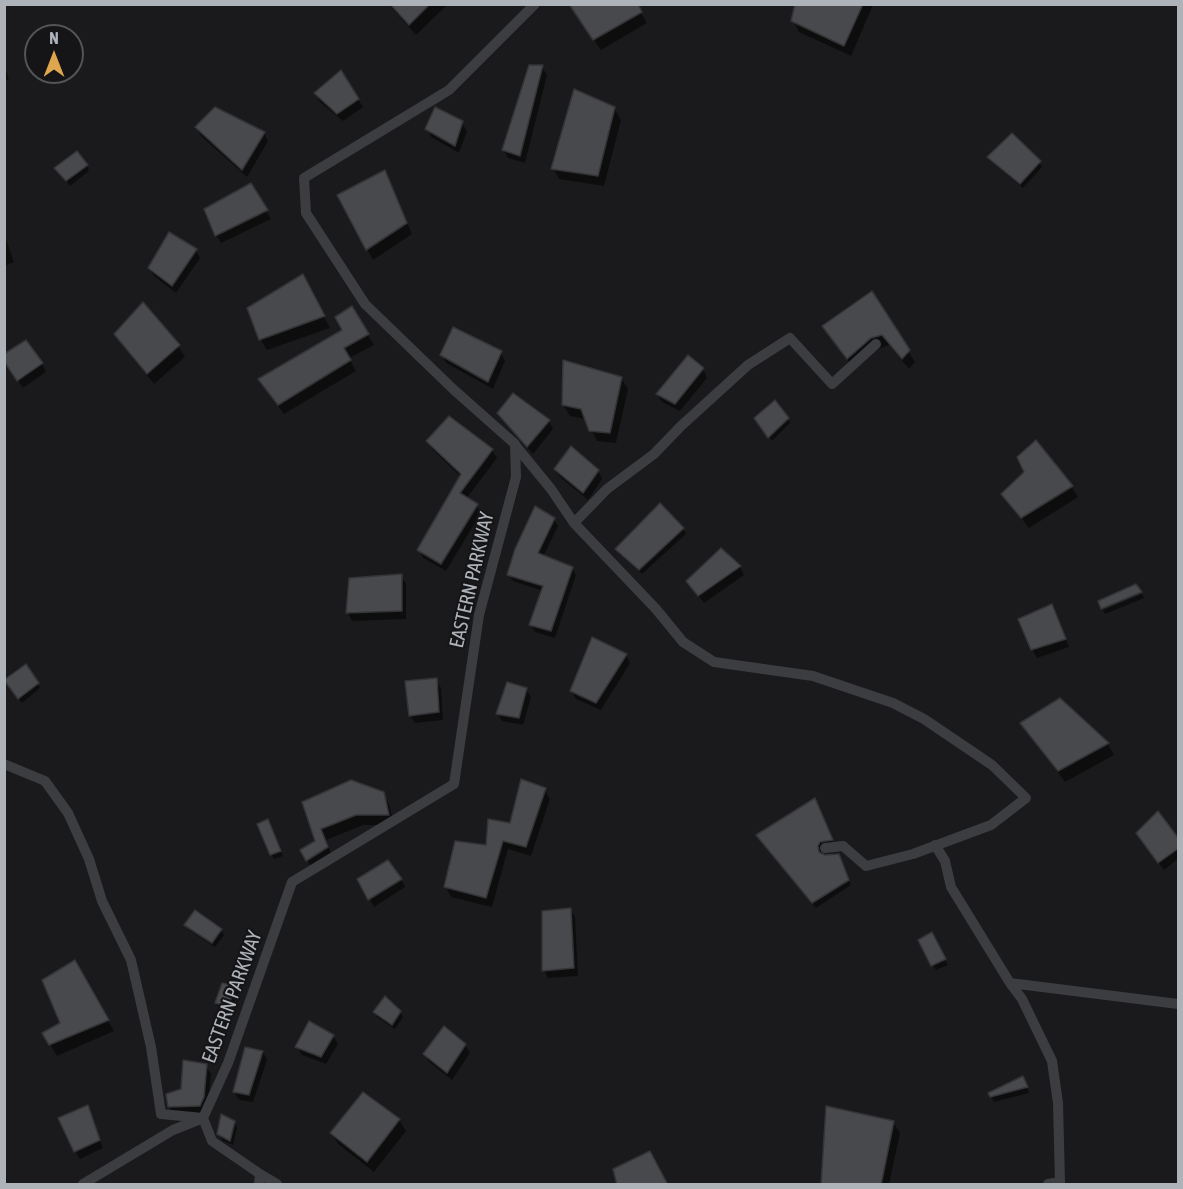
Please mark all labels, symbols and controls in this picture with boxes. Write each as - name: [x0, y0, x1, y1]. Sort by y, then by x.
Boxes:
- north arrow: [24, 24, 84, 84]
- text: N: [49, 29, 59, 47]
- street label: EASTERN PARKWAY: [445, 510, 499, 650]
- street label: EASTERN PARKWAY: [197, 928, 267, 1066]

